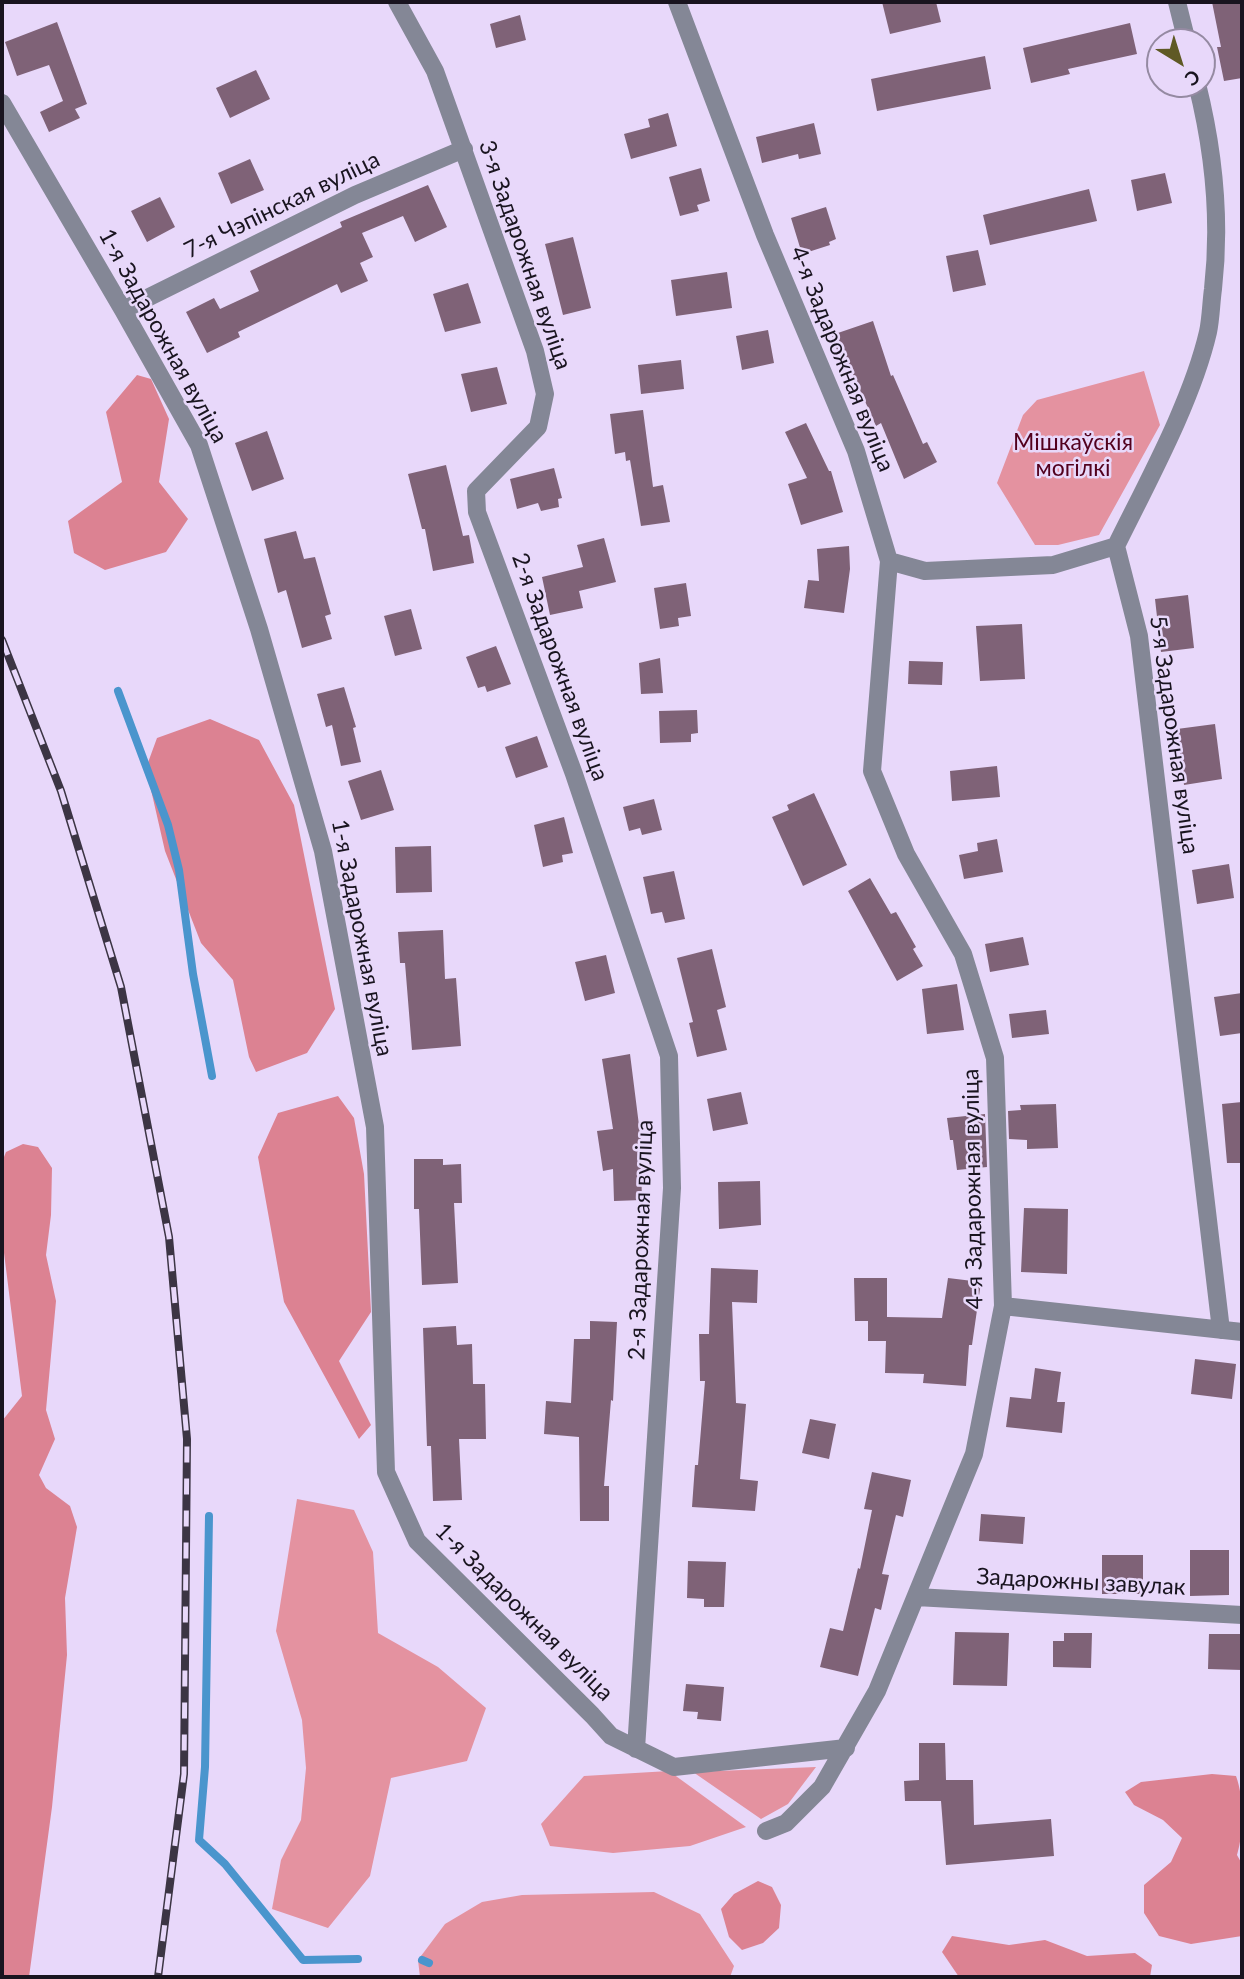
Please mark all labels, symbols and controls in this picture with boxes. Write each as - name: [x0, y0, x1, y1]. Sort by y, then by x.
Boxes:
- north arrow: [1146, 28, 1216, 98]
- text: С: [1181, 65, 1205, 91]
- street label: 3-я Задарожная вуліца: [473, 137, 577, 373]
- street label: 7-я Чэпінская вуліца: [180, 146, 384, 264]
- street label: 1-я Задарожная вуліца: [93, 224, 233, 448]
- street label: 4-я Задарожная вуліца: [784, 242, 900, 476]
- park label: Мішкаўскія могілкі: [1013, 429, 1133, 483]
- street label: 2-я Задарожная вуліца: [506, 549, 614, 785]
- street label: 5-я Задарожная вуліца: [1144, 614, 1204, 856]
- street label: 1-я Задарожная вуліца: [325, 817, 399, 1059]
- street label: 4-я Задарожная вуліца: [957, 1068, 989, 1310]
- street label: 2-я Задарожная вуліца: [623, 1119, 659, 1361]
- street label: 1-я Задарожная вуліца: [429, 1517, 619, 1707]
- street label: Задарожны завулак: [976, 1563, 1186, 1601]

